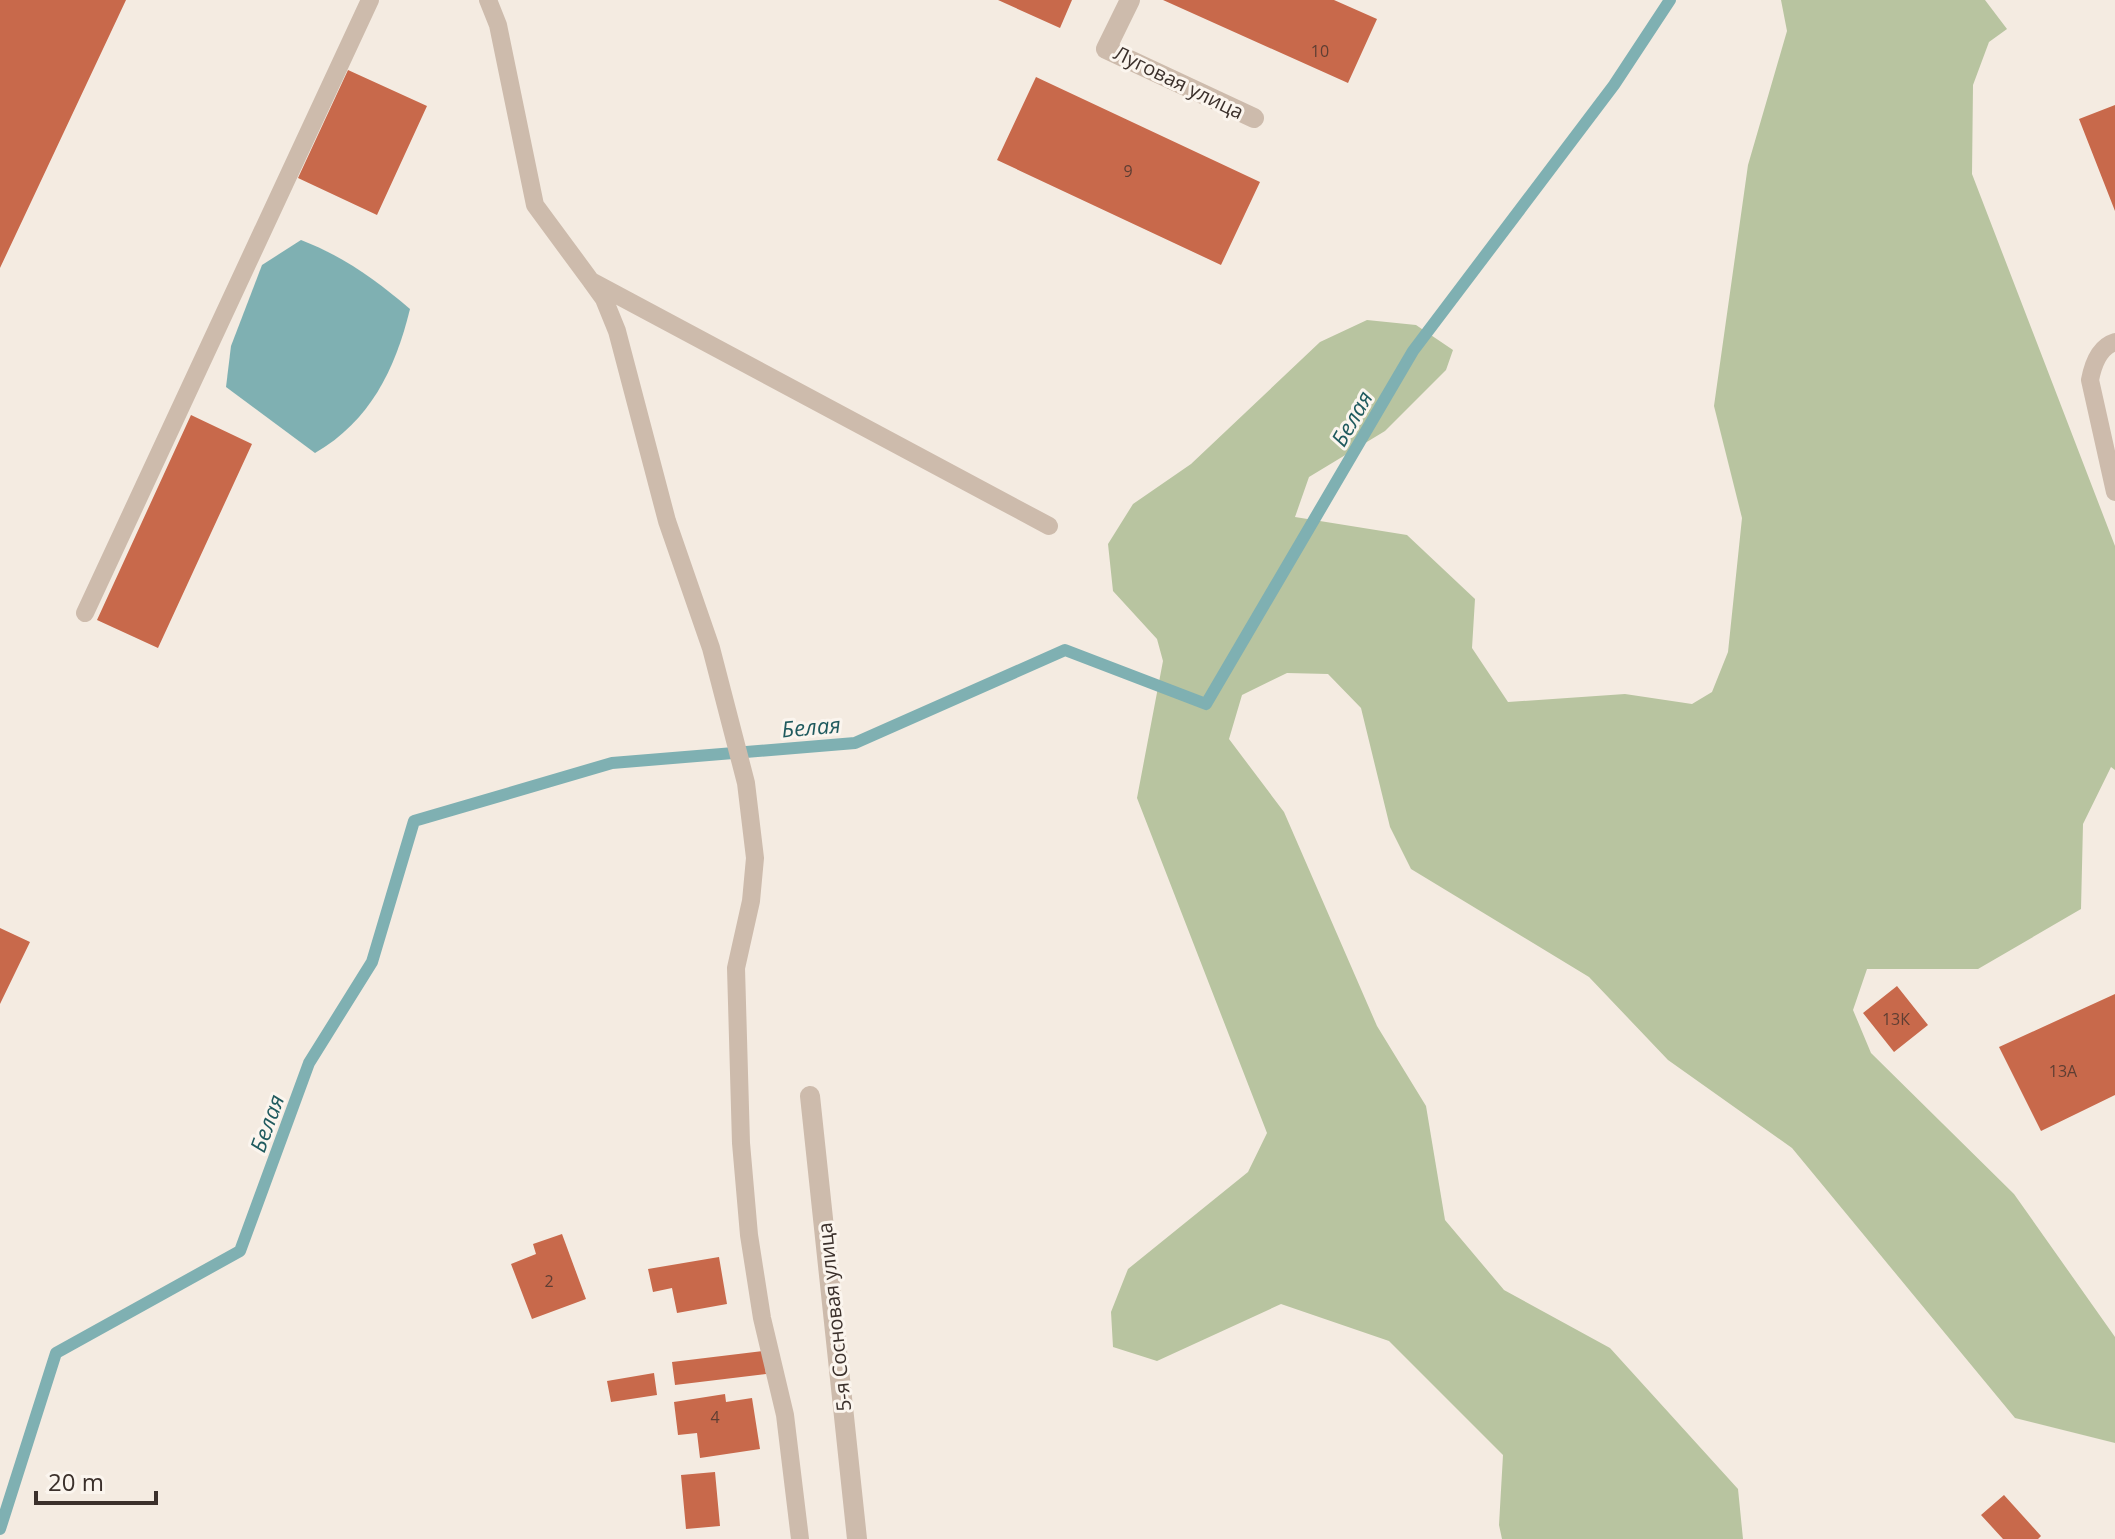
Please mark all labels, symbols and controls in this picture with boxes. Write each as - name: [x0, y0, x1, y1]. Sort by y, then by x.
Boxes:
- street label: Луговая улица: [1110, 39, 1248, 125]
- house number: 10: [1311, 40, 1329, 62]
- house number: 9: [1123, 160, 1133, 182]
- water label: Белая: [1323, 385, 1379, 451]
- water label: Белая: [780, 708, 842, 744]
- house number: 13К: [1882, 1008, 1910, 1030]
- house number: 13А: [2049, 1060, 2078, 1082]
- water label: Белая: [242, 1090, 290, 1156]
- street label: 5-я Сосновая улица: [811, 1221, 857, 1413]
- house number: 2: [544, 1270, 554, 1292]
- house number: 4: [710, 1406, 720, 1428]
- scale bar: [36, 1455, 156, 1505]
- text: 20 m: [48, 1465, 104, 1498]

